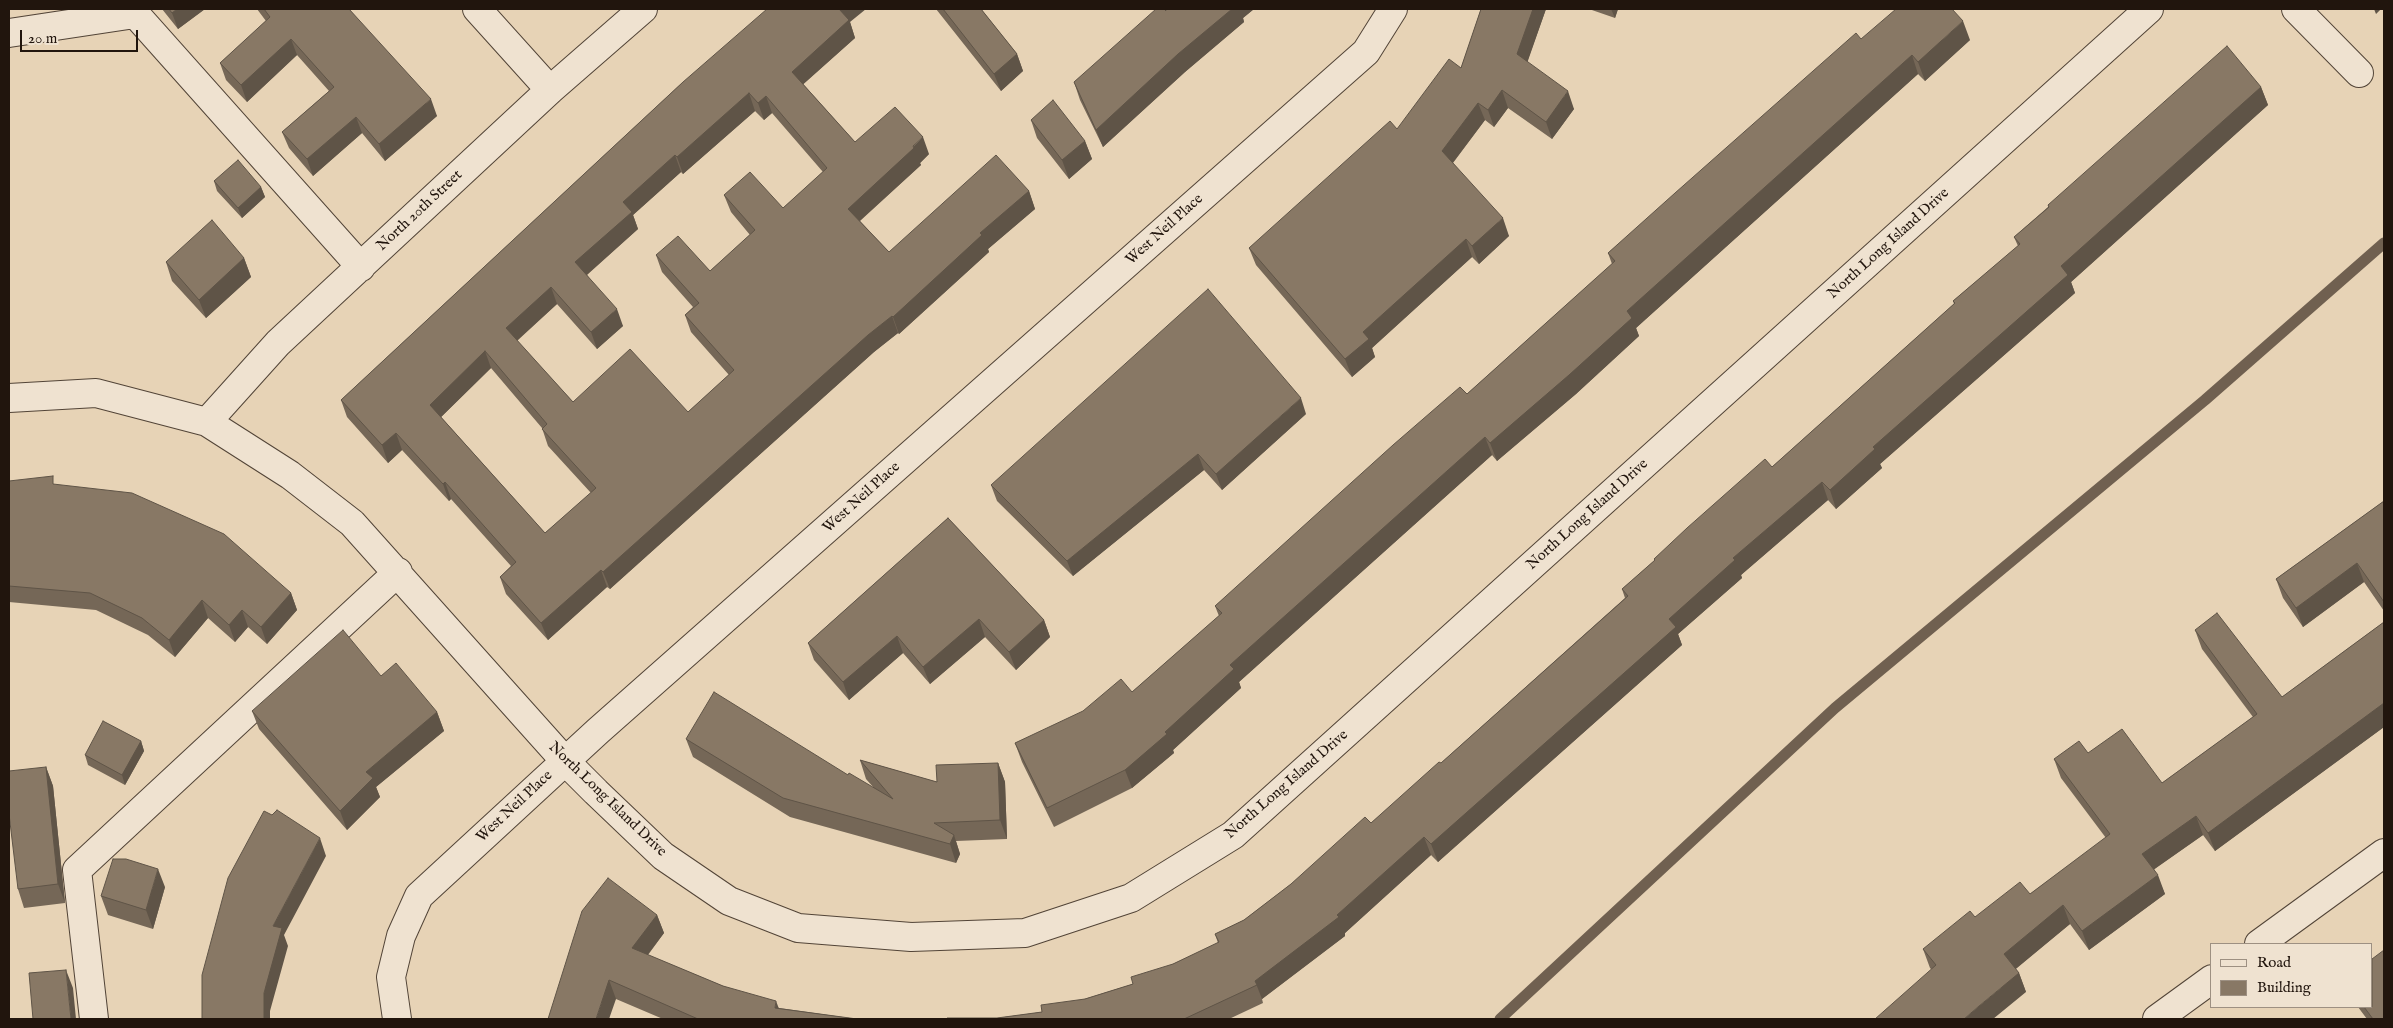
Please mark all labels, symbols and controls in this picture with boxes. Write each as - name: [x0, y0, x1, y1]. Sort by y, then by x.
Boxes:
- scale bar: [22, 20, 140, 52]
- text: 20 m: [28, 29, 57, 48]
- street label: North 20th Street: [373, 167, 467, 255]
- street label: North Long Island Drive: [1825, 185, 1953, 303]
- street label: West Neil Place: [1123, 191, 1207, 269]
- street label: North Long Island Drive: [1524, 456, 1652, 574]
- street label: West Neil Place: [820, 459, 904, 537]
- street label: North Long Island Drive: [1222, 727, 1352, 843]
- street label: North Long Island Drive: [544, 739, 670, 861]
- street label: West Neil Place: [473, 767, 557, 847]
- legend: [2210, 943, 2373, 1008]
- text: Road: [2257, 953, 2291, 972]
- text: Building: [2257, 978, 2311, 997]

